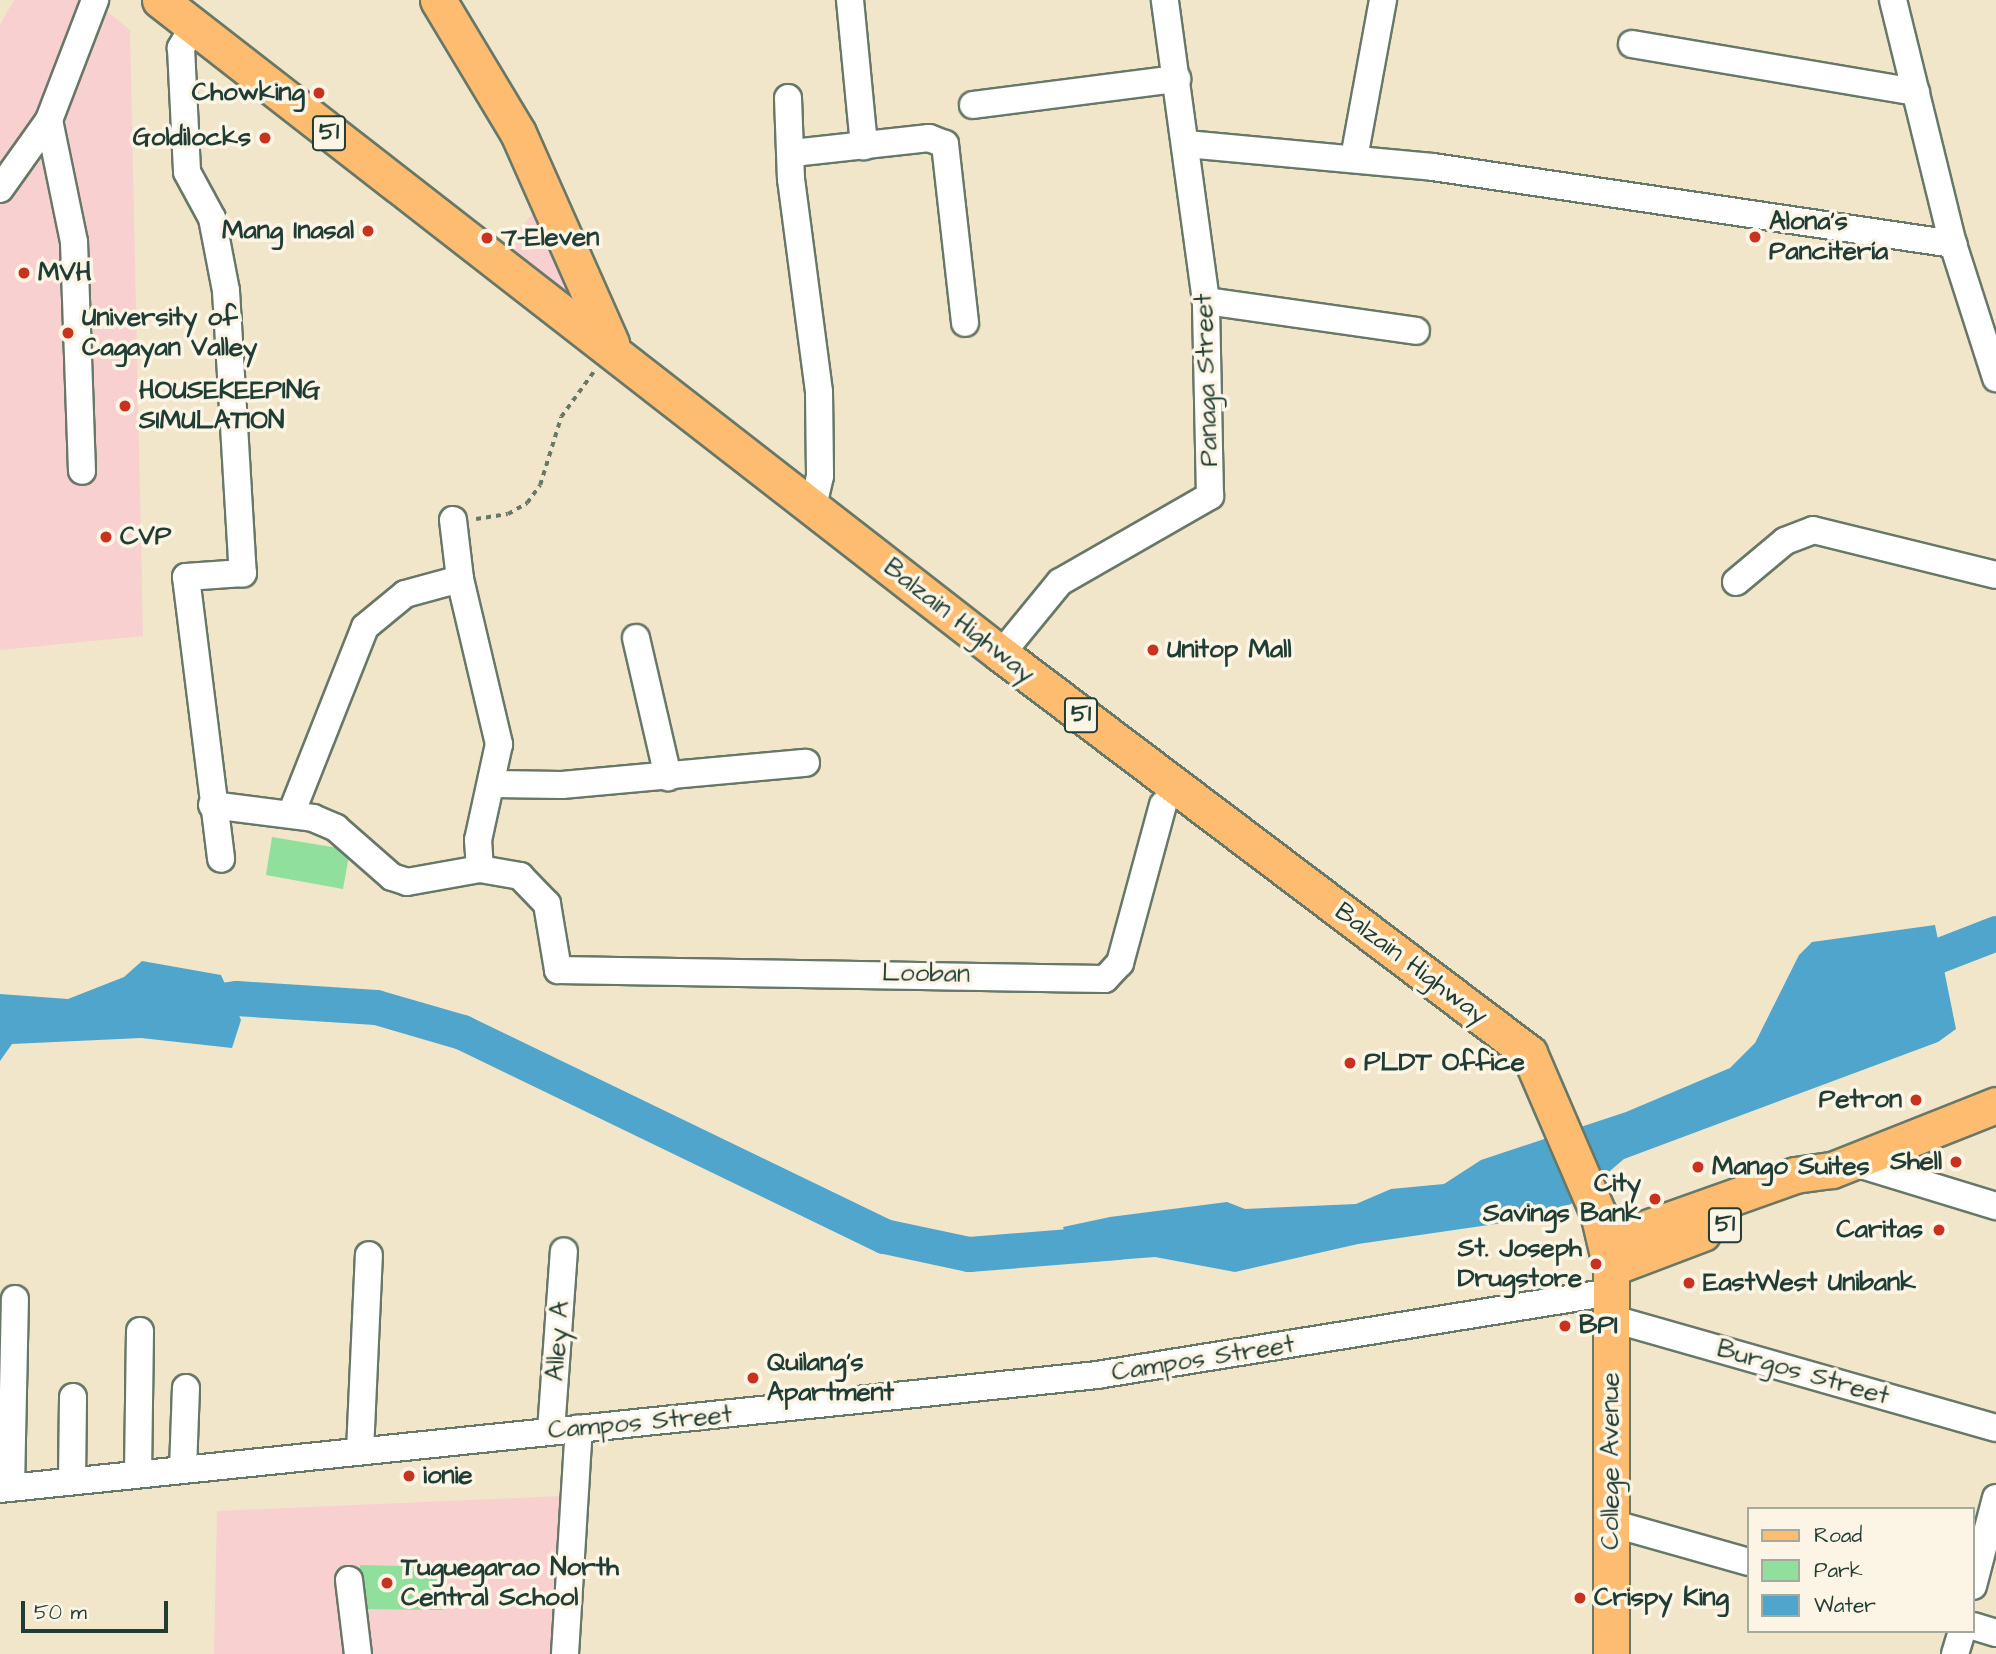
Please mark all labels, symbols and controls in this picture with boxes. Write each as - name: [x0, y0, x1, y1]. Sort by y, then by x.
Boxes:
- place label: Chowking: [192, 77, 305, 109]
- marker: Chowking: [311, 85, 327, 101]
- road number: 51: [312, 113, 346, 154]
- place label: Goldilocks: [133, 122, 251, 154]
- marker: Goldilocks: [257, 130, 273, 146]
- place label: Alona's Pancitería: [1769, 206, 1888, 268]
- place label: Mang Inasal: [222, 215, 354, 247]
- place label: 7-Eleven: [501, 222, 599, 254]
- marker: Mang Inasal: [360, 223, 376, 239]
- marker: Alona's Pancitería: [1747, 229, 1763, 245]
- marker: 7-Eleven: [479, 230, 495, 246]
- place label: MVH: [38, 257, 92, 289]
- marker: MVH: [16, 265, 32, 281]
- street label: Panaga Street: [1188, 293, 1226, 467]
- place label: University of Cagayan Valley: [82, 302, 257, 364]
- marker: University of Cagayan Valley: [60, 325, 76, 341]
- place label: HOUSEKEEPING SIMULATION: [139, 375, 320, 436]
- marker: HOUSEKEEPING SIMULATION: [117, 398, 133, 414]
- place label: CVP: [120, 521, 171, 553]
- marker: CVP: [98, 529, 114, 545]
- street label: Balzain Highway: [877, 552, 1041, 690]
- place label: Unitop Mall: [1167, 634, 1291, 666]
- marker: Unitop Mall: [1145, 642, 1161, 658]
- road number: 51: [1064, 694, 1098, 736]
- street label: Balzain Highway: [1328, 896, 1494, 1032]
- street label: Looban: [882, 958, 970, 990]
- place label: PLDT Office: [1364, 1047, 1525, 1079]
- marker: PLDT Office: [1342, 1055, 1358, 1071]
- place label: Petron: [1819, 1084, 1902, 1116]
- marker: Petron: [1908, 1092, 1924, 1108]
- place label: Shell: [1890, 1146, 1942, 1178]
- place label: Mango Suites: [1712, 1151, 1870, 1183]
- marker: Shell: [1948, 1154, 1964, 1170]
- marker: Mango Suites: [1690, 1159, 1706, 1175]
- place label: City Savings Bank: [1483, 1168, 1641, 1230]
- marker: City Savings Bank: [1647, 1191, 1663, 1207]
- road number: 51: [1708, 1204, 1742, 1246]
- place label: Caritas: [1836, 1214, 1923, 1246]
- marker: Caritas: [1929, 1220, 1949, 1240]
- place label: St. Joseph Drugstore: [1458, 1233, 1582, 1294]
- marker: St. Joseph Drugstore: [1588, 1256, 1604, 1272]
- place label: EastWest Unibank: [1703, 1267, 1916, 1299]
- marker: EastWest Unibank: [1681, 1275, 1697, 1291]
- street label: Alley A: [540, 1300, 576, 1382]
- place label: BPI: [1579, 1310, 1618, 1342]
- marker: BPI: [1557, 1318, 1573, 1334]
- street label: Campos Street: [1109, 1329, 1297, 1389]
- street label: Burgos Street: [1713, 1334, 1893, 1412]
- place label: Quilang's Apartment: [767, 1347, 894, 1408]
- marker: Quilang's Apartment: [745, 1370, 761, 1386]
- street label: College Avenue: [1595, 1372, 1627, 1550]
- street label: Campos Street: [547, 1399, 733, 1447]
- place label: ionie: [423, 1460, 473, 1492]
- marker: ionie: [401, 1468, 417, 1484]
- legend: [1748, 1507, 1975, 1633]
- text: Road: [1814, 1521, 1862, 1550]
- place label: Tuguegarao North Central School: [401, 1552, 619, 1614]
- text: Park: [1814, 1556, 1863, 1585]
- marker: Tuguegarao North Central School: [379, 1575, 395, 1591]
- place label: Crispy King: [1594, 1582, 1729, 1614]
- scale bar: [24, 1588, 172, 1632]
- marker: Crispy King: [1572, 1590, 1588, 1606]
- text: Water: [1814, 1591, 1876, 1620]
- text: 50 m: [34, 1598, 87, 1627]

